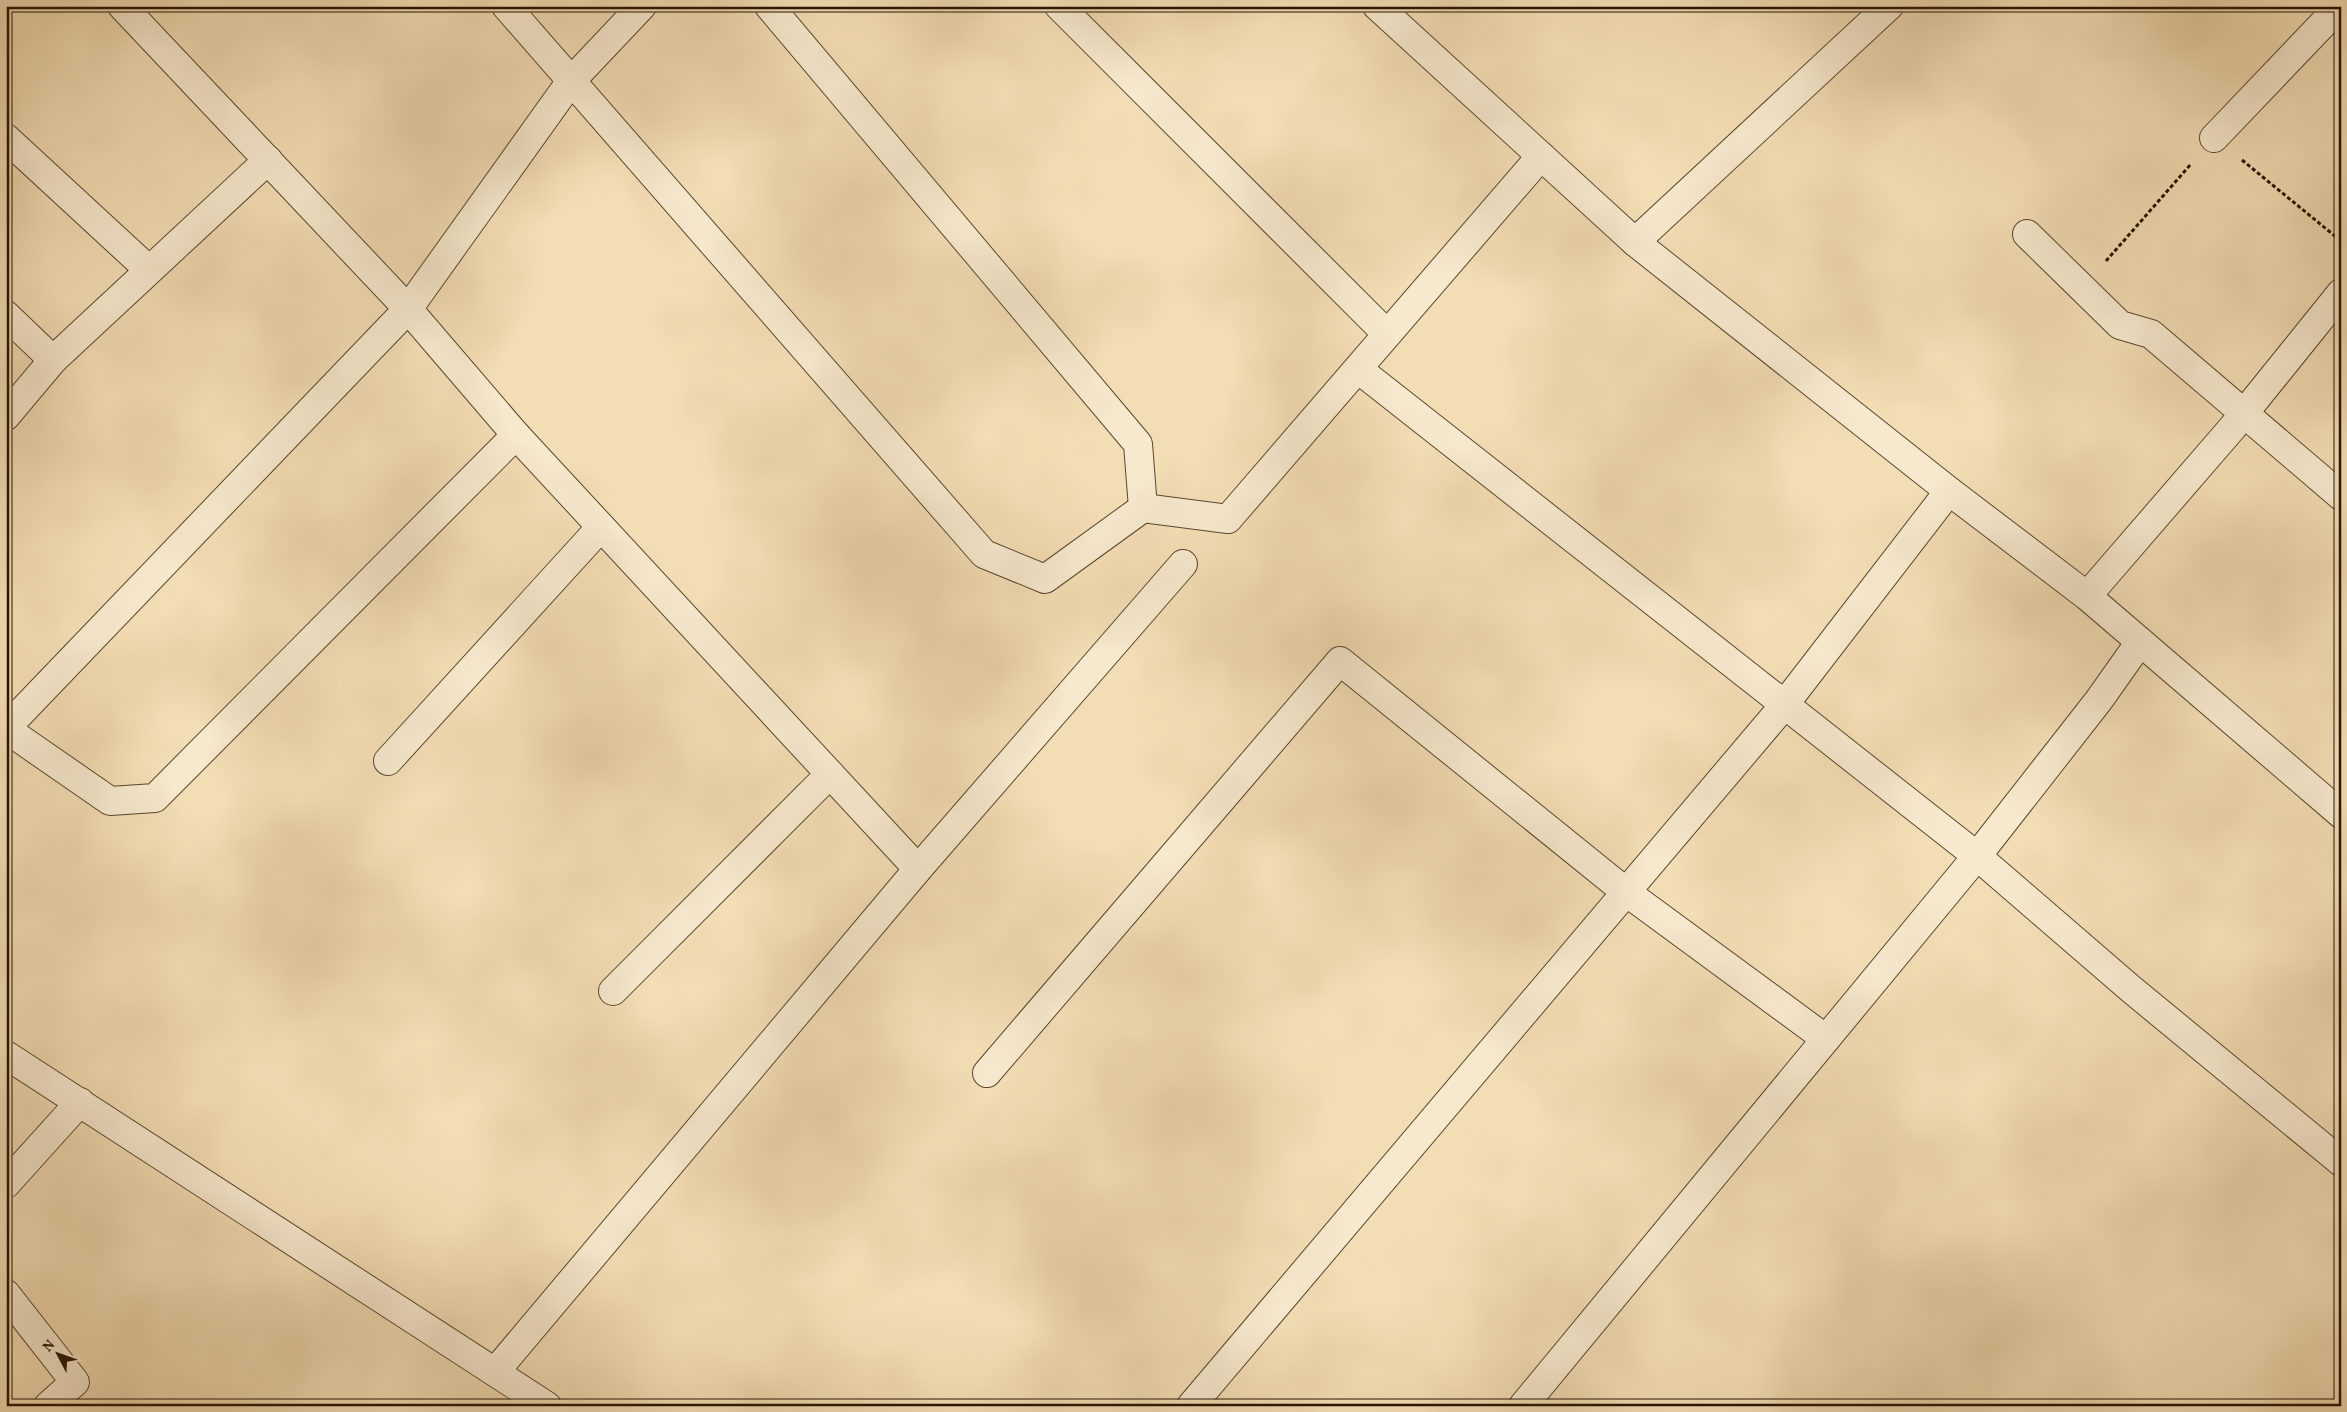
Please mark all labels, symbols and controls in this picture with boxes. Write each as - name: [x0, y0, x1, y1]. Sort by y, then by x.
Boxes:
- north arrow: [32, 1330, 82, 1380]
- text: N: [39, 1336, 60, 1357]

